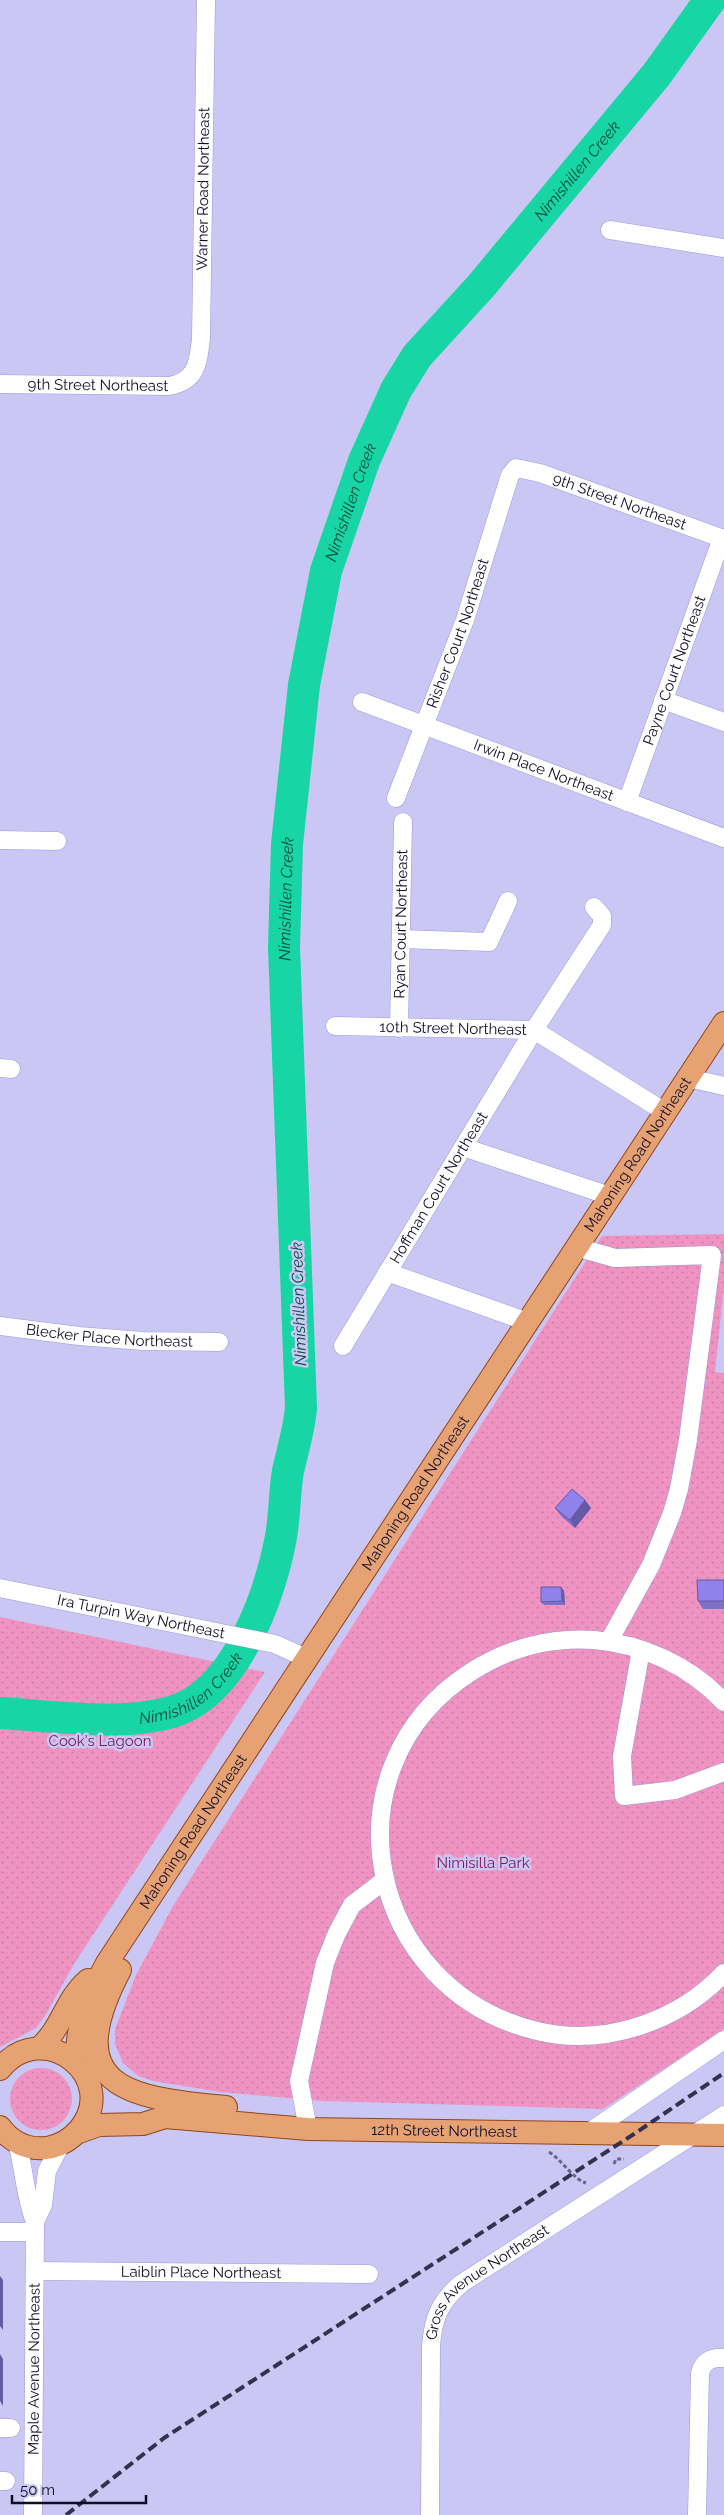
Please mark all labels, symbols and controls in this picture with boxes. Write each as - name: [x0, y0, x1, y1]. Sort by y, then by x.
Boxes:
- street label: Warner Road Northeast: [193, 107, 213, 271]
- water label: Nimishillen Creek: [530, 117, 624, 225]
- street label: 9th Street Northeast: [28, 375, 168, 395]
- water label: Nimishillen Creek: [321, 440, 381, 564]
- street label: 9th Street Northeast: [550, 469, 689, 534]
- street label: Risher Court Northeast: [423, 556, 493, 711]
- street label: Payne Court Northeast: [639, 593, 710, 748]
- street label: Irwin Place Northeast: [471, 736, 616, 805]
- water label: Nimishillen Creek: [275, 836, 298, 961]
- street label: Ryan Court Northeast: [391, 849, 411, 999]
- street label: 10th Street Northeast: [379, 1018, 527, 1039]
- street label: Mahoning Road Northeast: [580, 1074, 695, 1235]
- street label: Hoffman Court Northeast: [386, 1109, 491, 1267]
- water label: Nimishillen Creek: [287, 1241, 310, 1366]
- street label: Blecker Place Northeast: [25, 1320, 193, 1351]
- street label: Mahoning Road Northeast: [358, 1412, 473, 1574]
- street label: Ira Turpin Way Northeast: [56, 1591, 226, 1643]
- water label: Nimishillen Creek: [138, 1649, 247, 1728]
- park label: Cook's Lagoon: [49, 1732, 151, 1750]
- street label: Mahoning Road Northeast: [136, 1751, 251, 1912]
- park label: Nimisilla Park: [436, 1854, 530, 1872]
- street label: 12th Street Northeast: [371, 2121, 517, 2141]
- street label: Gross Avenue Northeast: [423, 2221, 552, 2341]
- street label: Laiblin Place Northeast: [121, 2263, 281, 2282]
- street label: Maple Avenue Northeast: [24, 2283, 44, 2455]
- scale bar: [12, 2472, 146, 2504]
- text: 50 m: [20, 2481, 55, 2499]

